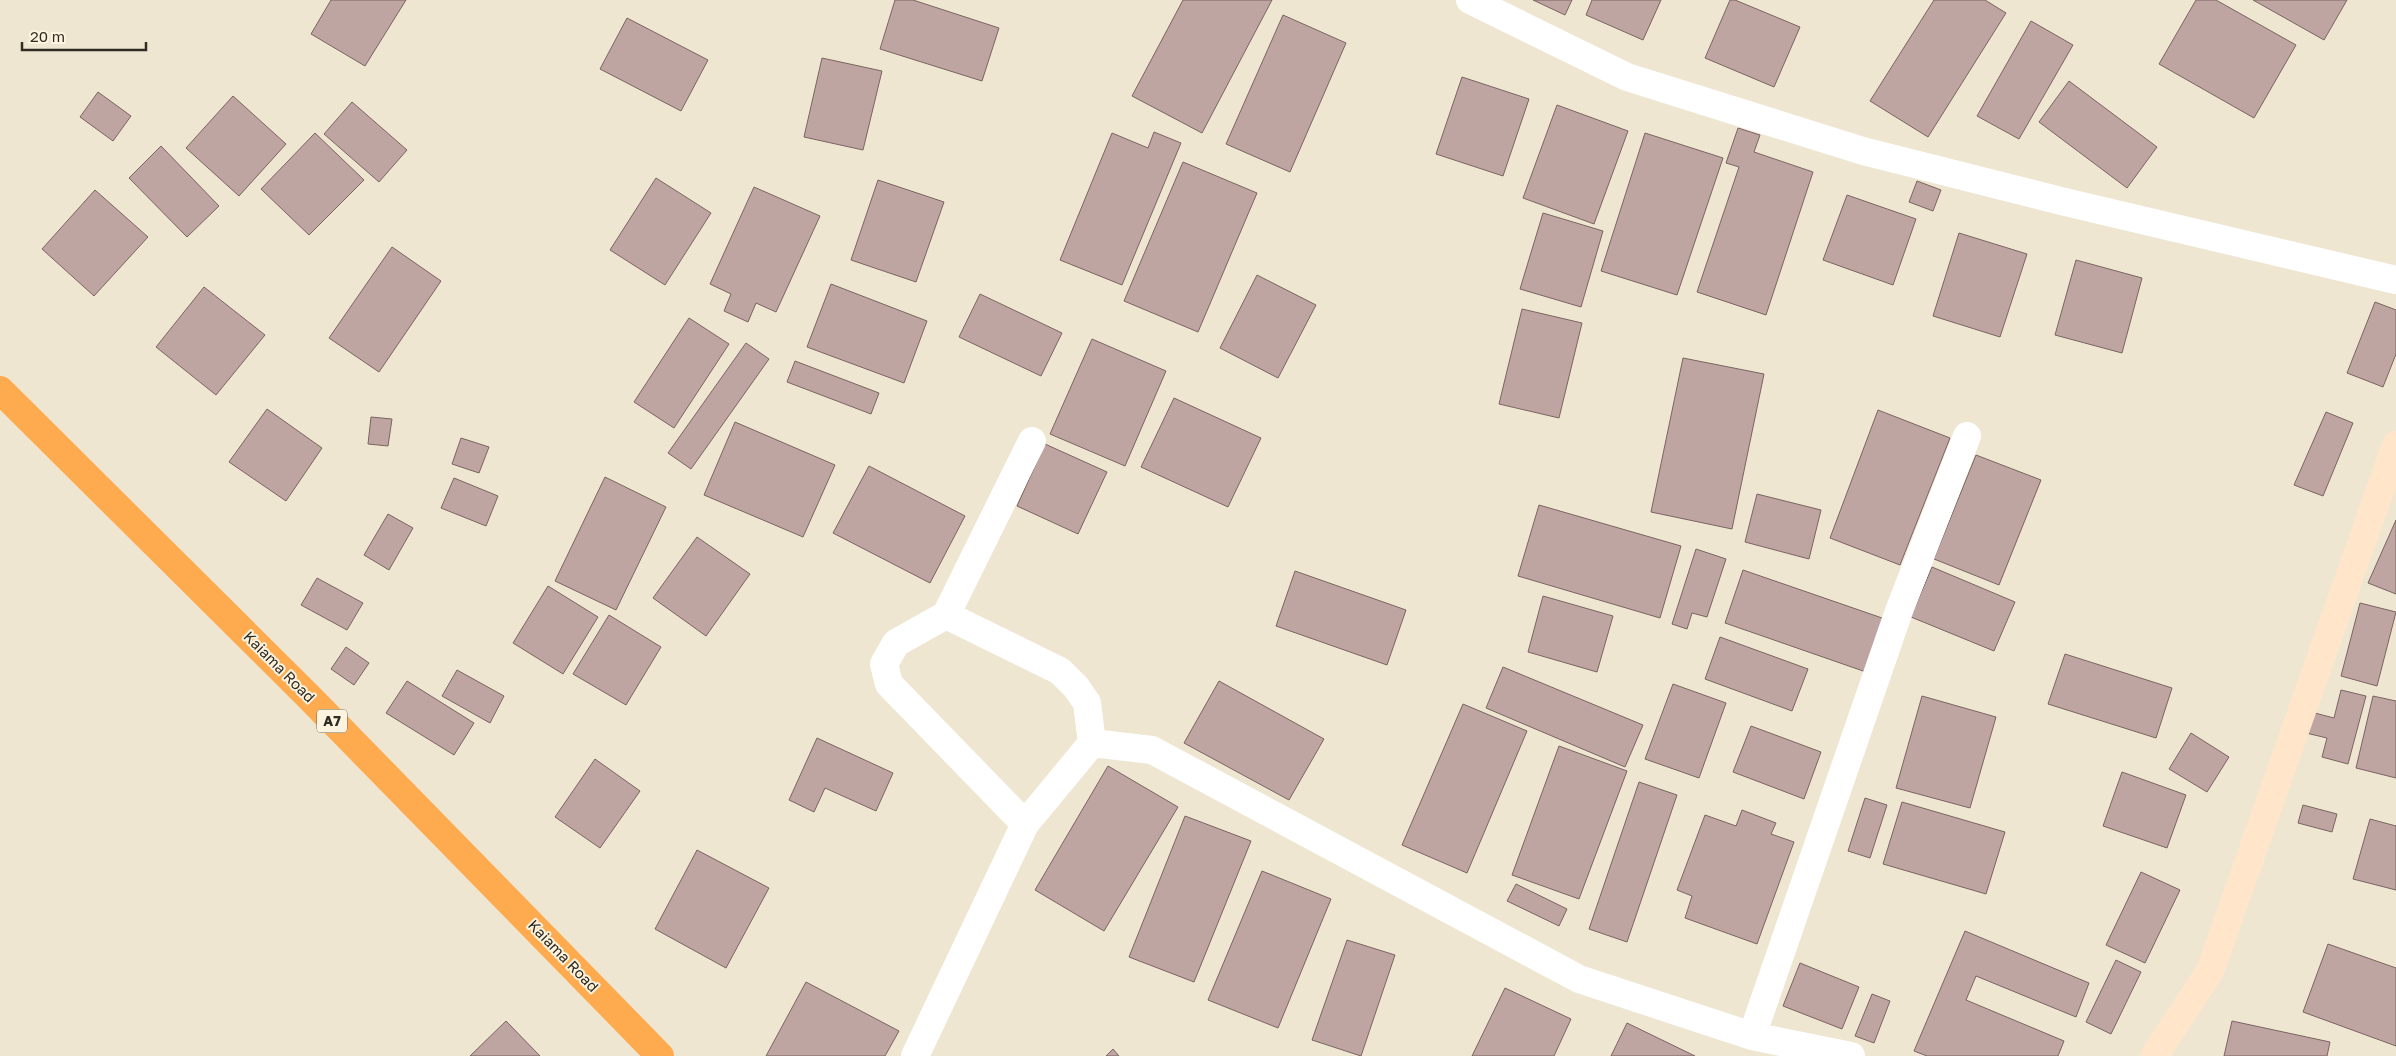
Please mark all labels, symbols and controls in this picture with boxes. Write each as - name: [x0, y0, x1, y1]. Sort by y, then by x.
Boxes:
- scale bar: [22, 20, 146, 52]
- text: 20 m: [30, 27, 65, 45]
- street label: Kaiama Road: [240, 627, 319, 706]
- road number: A7: [317, 709, 347, 732]
- street label: Kaiama Road: [525, 915, 603, 995]

